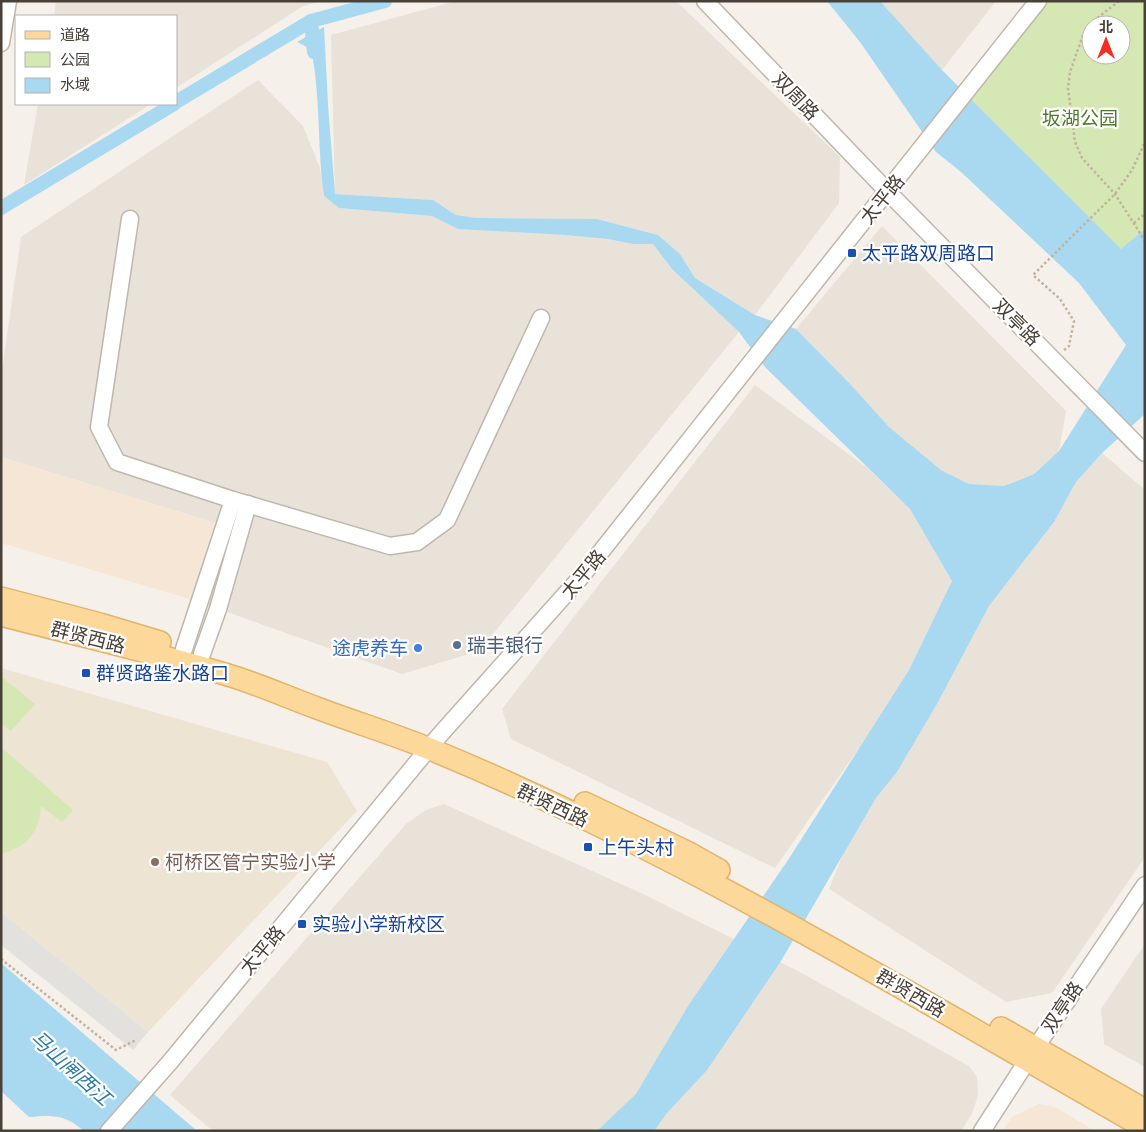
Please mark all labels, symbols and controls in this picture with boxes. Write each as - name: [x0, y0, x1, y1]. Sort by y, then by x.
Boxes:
- legend: [15, 15, 178, 105]
- north arrow: [1081, 15, 1131, 65]
- text: 北: [1099, 19, 1113, 36]
- text: 道路: [60, 26, 90, 45]
- text: 公园: [60, 51, 90, 70]
- street label: 双周路: [767, 69, 823, 126]
- text: 水域: [60, 76, 90, 95]
- park label: 坂湖公园: [1042, 108, 1118, 131]
- street label: 太平路: [856, 171, 910, 229]
- place label: 太平路双周路口: [862, 243, 995, 266]
- marker: 太平路双周路口: [846, 247, 858, 259]
- street label: 双亭路: [988, 295, 1044, 351]
- street label: 太平路: [557, 546, 611, 604]
- street label: 群贤西路: [48, 618, 127, 659]
- place label: 瑞丰银行: [467, 635, 543, 658]
- place label: 途虎养车: [332, 638, 408, 661]
- marker: 瑞丰银行: [451, 639, 463, 651]
- marker: 途虎养车: [412, 642, 424, 654]
- place label: 群贤路鉴水路口: [96, 663, 229, 686]
- marker: 群贤路鉴水路口: [80, 667, 92, 679]
- street label: 群贤西路: [513, 780, 592, 833]
- place label: 上午头村: [598, 837, 674, 860]
- marker: 上午头村: [582, 841, 594, 853]
- place label: 柯桥区管宁实验小学: [165, 852, 336, 875]
- marker: 柯桥区管宁实验小学: [149, 856, 161, 868]
- place label: 实验小学新校区: [312, 914, 445, 937]
- marker: 实验小学新校区: [296, 918, 308, 930]
- street label: 太平路: [236, 922, 290, 980]
- street label: 群贤西路: [872, 965, 949, 1023]
- street label: 双亭路: [1038, 978, 1089, 1038]
- water label: 马山闸西江: [25, 1026, 117, 1112]

